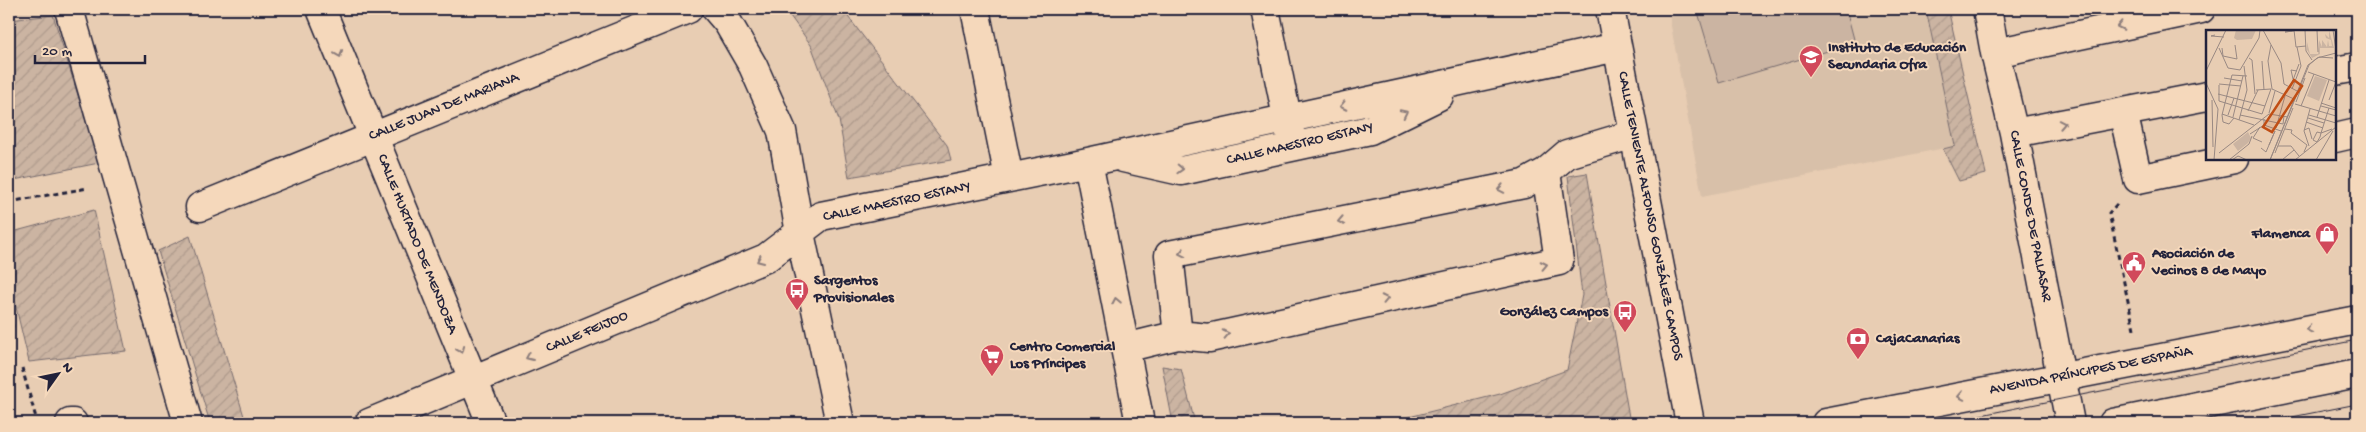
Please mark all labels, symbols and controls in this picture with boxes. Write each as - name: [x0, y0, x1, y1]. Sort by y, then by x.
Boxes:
- one-way arrow: [2115, 20, 2124, 31]
- inset map: [2206, 30, 2336, 160]
- scale bar: [35, 32, 145, 64]
- place label: Instituto de Educación Secundaria Ofra: [1828, 39, 1967, 74]
- text: 20 m: [42, 43, 72, 61]
- school or university icon: Instituto de Educación Secundaria Ofra: [1798, 44, 1824, 78]
- one-way arrow: [333, 49, 343, 58]
- street label: CALLE JUAN DE MARIANA: [366, 68, 523, 145]
- street label: CALLE TENIENTE ALFONSO GONZÁLEZ CAMPOS: [1613, 70, 1687, 362]
- one-way arrow: [1338, 101, 1347, 111]
- one-way arrow: [1399, 109, 1408, 119]
- street label: CALLE MAESTRO ESTANY: [1225, 118, 1375, 170]
- one-way arrow: [2057, 119, 2066, 129]
- street label: CALLE CONDE DE PALLASAR: [2005, 129, 2056, 304]
- street label: CALLE HURTADO DE MENDOZA: [373, 151, 462, 338]
- one-way arrow: [1177, 164, 1185, 175]
- street label: CALLE MAESTRO ESTANY: [822, 178, 972, 226]
- one-way arrow: [1496, 183, 1505, 193]
- one-way arrow: [1337, 215, 1346, 225]
- shop icon: Flamenca: [2314, 221, 2340, 255]
- place label: Flamenca: [2251, 225, 2311, 243]
- place label: Asociación de Vecinos 8 de Mayo: [2151, 245, 2266, 280]
- one-way arrow: [1178, 247, 1187, 258]
- public building icon: Asociación de Vecinos 8 de Mayo: [2121, 250, 2147, 284]
- one-way arrow: [756, 254, 765, 264]
- one-way arrow: [1540, 260, 1548, 271]
- place label: Sargentos Provisionales: [813, 272, 895, 307]
- bus stop icon: Sargentos Provisionales: [784, 277, 810, 311]
- one-way arrow: [1381, 295, 1390, 305]
- one-way arrow: [1111, 296, 1121, 305]
- bus stop icon: González Campos: [1612, 299, 1638, 333]
- place label: González Campos: [1500, 303, 1609, 321]
- street label: CALLE FEIJOO: [543, 307, 631, 357]
- one-way arrow: [2305, 323, 2314, 334]
- bank icon: CajaCanarias: [1845, 326, 1871, 360]
- one-way arrow: [1222, 329, 1231, 340]
- place label: CajaCanarias: [1875, 330, 1961, 348]
- place label: Centro Comercial Los Príncipes: [1009, 338, 1116, 373]
- street label: AVENIDA PRÍNCIPES DE ESPAÑA: [1988, 342, 2195, 400]
- supermarket icon: Centro Comercial Los Príncipes: [979, 343, 1005, 377]
- one-way arrow: [454, 345, 465, 354]
- north arrow: [32, 350, 82, 400]
- one-way arrow: [525, 350, 534, 361]
- text: N: [57, 360, 76, 377]
- one-way arrow: [1957, 390, 1966, 401]

